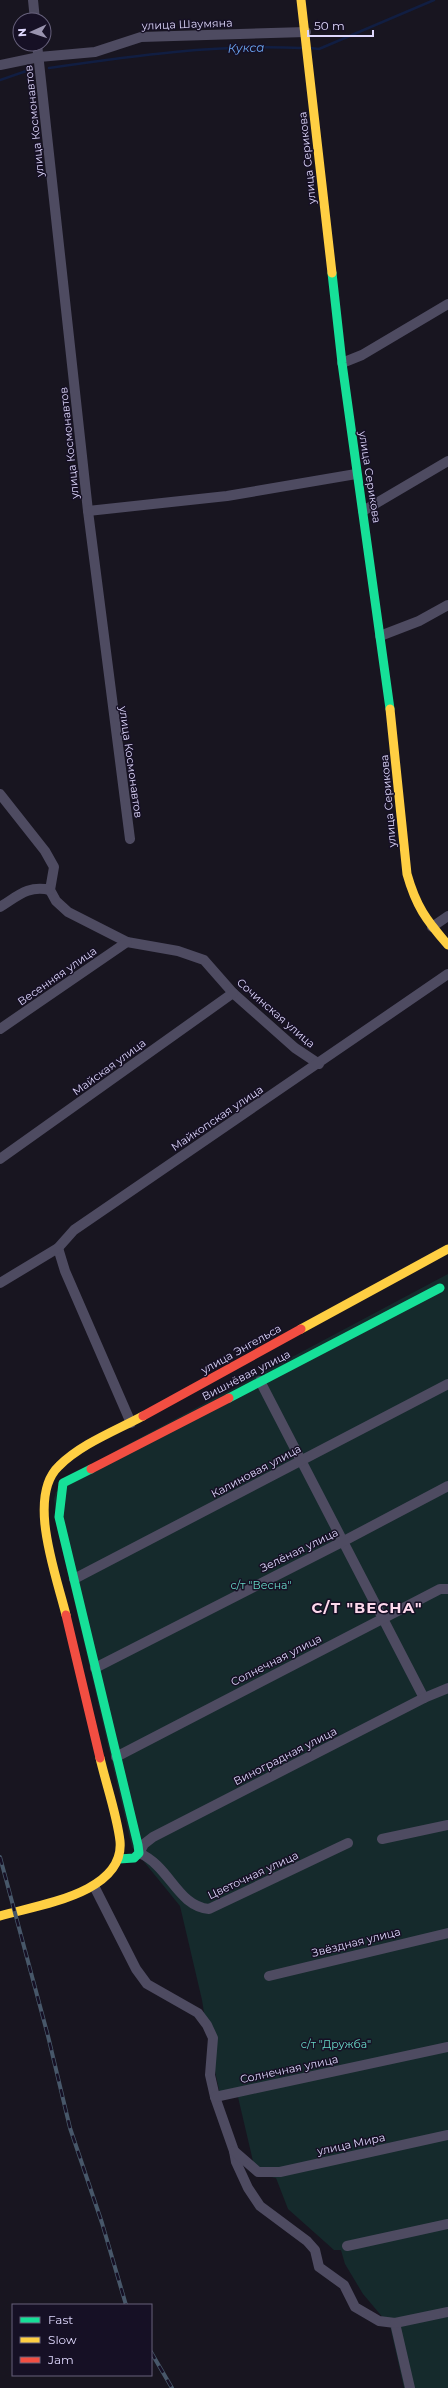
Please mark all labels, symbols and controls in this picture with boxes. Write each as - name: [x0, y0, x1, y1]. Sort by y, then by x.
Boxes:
- north arrow: [12, 12, 52, 52]
- scale bar: [308, 12, 373, 38]
- street label: улица Шаумяна: [140, 15, 233, 33]
- text: 50 m: [314, 18, 345, 33]
- text: N: [15, 28, 29, 37]
- water label: Кукса: [227, 39, 265, 56]
- street label: улица Космонавтов: [21, 64, 47, 179]
- street label: улица Серикова: [295, 111, 319, 206]
- street label: улица Космонавтов: [56, 386, 82, 501]
- street label: улица Серикова: [356, 429, 384, 524]
- street label: улица Космонавтов: [116, 704, 146, 819]
- street label: улица Серикова: [377, 754, 399, 849]
- street label: Весенняя улица: [15, 943, 99, 1009]
- street label: Сочинская улица: [234, 975, 318, 1051]
- street label: Майская улица: [70, 1036, 148, 1098]
- street label: Майкопская улица: [168, 1082, 266, 1154]
- street label: улица Энгельса: [197, 1321, 284, 1377]
- street label: Вишнёвая улица: [200, 1347, 292, 1403]
- street label: Калиновая улица: [209, 1441, 303, 1501]
- street label: Зелёная улица: [258, 1525, 340, 1575]
- park label: с/т "Весна": [230, 1578, 292, 1592]
- district label: С/Т "ВЕСНА": [312, 1598, 422, 1617]
- street label: Солнечная улица: [228, 1631, 324, 1689]
- street label: Виноградная улица: [231, 1724, 339, 1788]
- street label: Цветочная улица: [205, 1848, 301, 1902]
- street label: Звёздная улица: [310, 1924, 402, 1960]
- park label: с/т "Дружба": [301, 2037, 371, 2051]
- street label: Солнечная улица: [239, 2052, 339, 2086]
- street label: улица Мира: [315, 2130, 386, 2158]
- legend: [12, 2304, 152, 2376]
- text: Fast: [48, 2312, 73, 2327]
- text: Slow: [48, 2332, 77, 2347]
- text: Jam: [47, 2352, 74, 2367]

